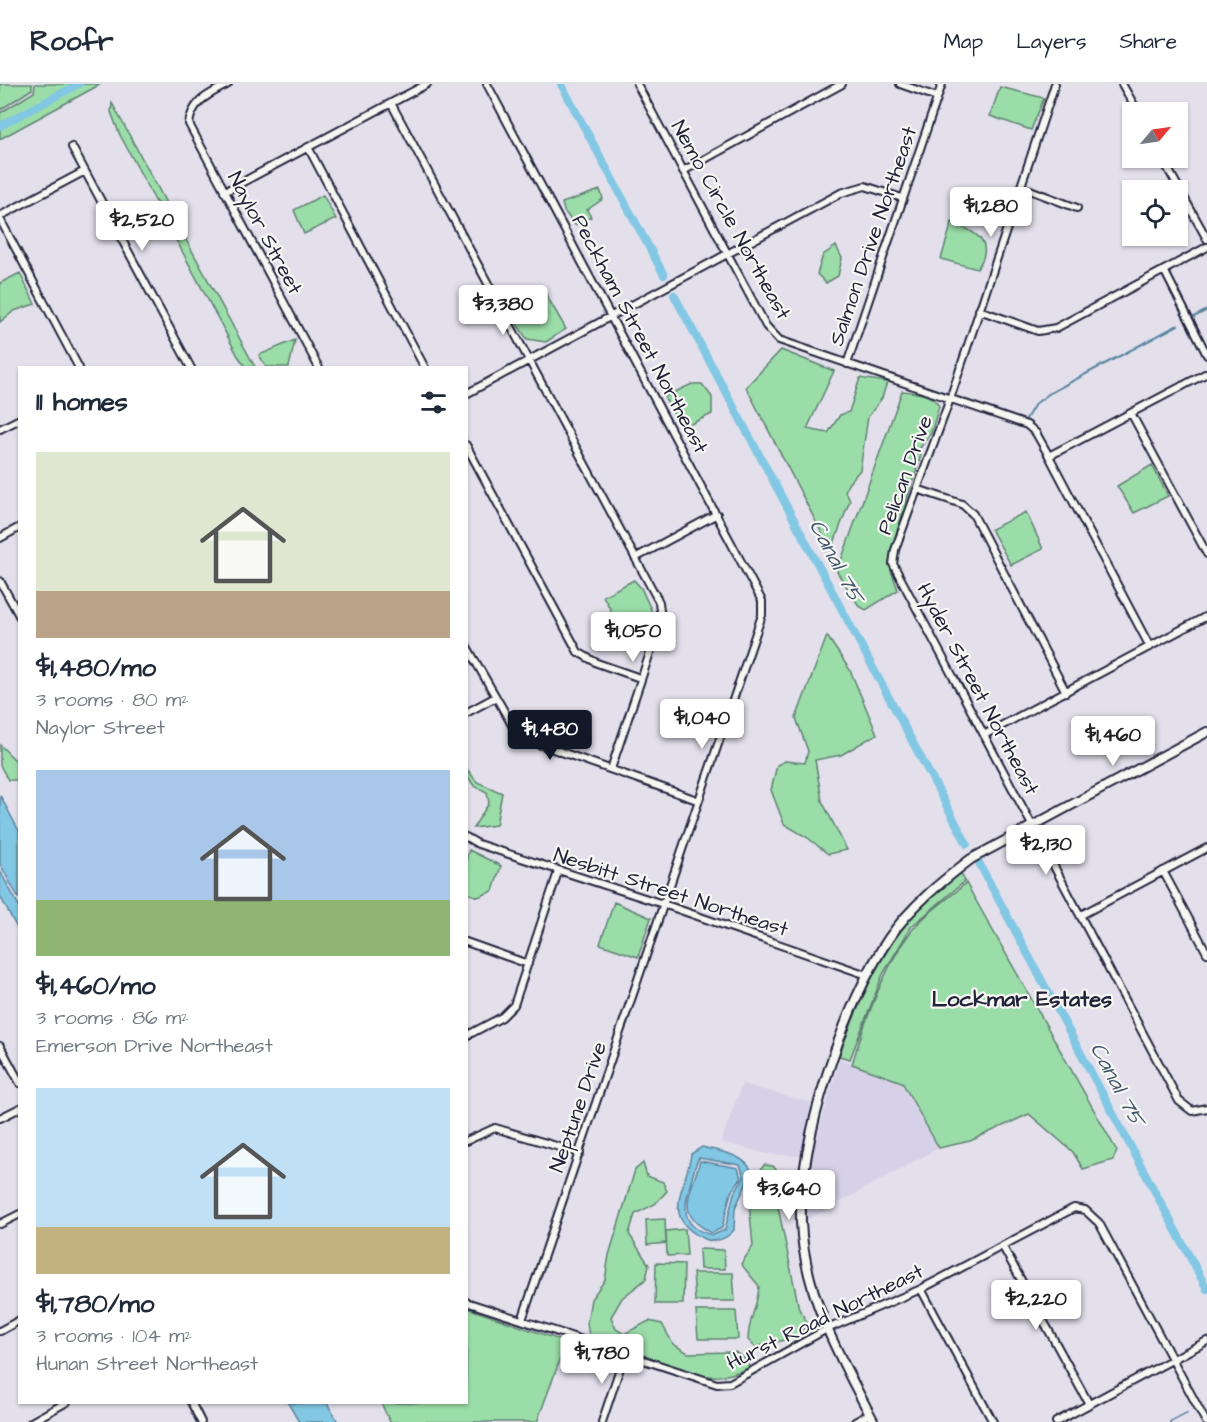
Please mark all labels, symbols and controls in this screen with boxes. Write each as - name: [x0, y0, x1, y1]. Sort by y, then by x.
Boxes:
- text: Roofr: [30, 22, 114, 61]
- text: Map: [943, 27, 983, 56]
- text: Layers: [1016, 27, 1086, 56]
- text: Share: [1119, 27, 1177, 56]
- north arrow: [1122, 102, 1188, 168]
- map controls: [1122, 102, 1188, 246]
- street label: Nemo Circle Northeast: [664, 115, 798, 325]
- street label: Salmon Drive Northeast: [822, 122, 924, 350]
- street label: Naylor Street: [219, 166, 310, 301]
- button: locate: [1122, 180, 1188, 246]
- pin: $1,280: [942, 187, 1040, 238]
- text: $1,280: [964, 192, 1018, 220]
- pin: $2,520: [93, 201, 191, 252]
- text: $2,520: [110, 206, 174, 234]
- street label: Peckham Street Northeast: [565, 210, 716, 459]
- pin: $3,380: [454, 285, 552, 336]
- text: $3,380: [473, 290, 533, 318]
- text: 11 homes: [36, 384, 128, 420]
- icon: filters: [417, 386, 450, 419]
- street label: Pelican Drive: [870, 411, 940, 539]
- icon: home: [189, 491, 297, 599]
- water label: Canal 75: [801, 514, 872, 611]
- street label: Hyder Street Northeast: [908, 578, 1046, 801]
- pin: $1,050: [584, 612, 682, 663]
- text: $1,050: [605, 617, 661, 645]
- text: $1,480/mo: [36, 650, 156, 686]
- text: 3 rooms · 80 m²: [36, 686, 189, 714]
- pin: $1,040: [653, 699, 751, 750]
- text: $1,040: [674, 704, 730, 732]
- pin: $1,480: [501, 710, 599, 761]
- text: Naylor Street: [36, 714, 165, 742]
- text: $1,480: [522, 715, 578, 743]
- pin: $1,460: [1064, 716, 1162, 767]
- text: $1,460: [1085, 721, 1141, 749]
- icon: home: [189, 809, 297, 917]
- pin: $2,130: [997, 825, 1095, 876]
- text: $2,130: [1020, 830, 1072, 858]
- street label: Nesbitt Street Northeast: [550, 840, 793, 944]
- text: $1,460/mo: [36, 968, 156, 1004]
- district label: Lockmar Estates: [932, 984, 1112, 1015]
- text: 3 rooms · 86 m²: [36, 1004, 189, 1032]
- text: Emerson Drive Northeast: [36, 1032, 273, 1060]
- water label: Canal 75: [1082, 1037, 1153, 1134]
- street label: Neptune Drive: [542, 1038, 615, 1176]
- icon: home: [189, 1127, 297, 1235]
- pin: $3,640: [740, 1170, 838, 1221]
- text: $3,640: [757, 1175, 821, 1203]
- street label: Hurst Road Northeast: [722, 1256, 929, 1377]
- pin: $2,220: [987, 1280, 1085, 1331]
- text: $2,220: [1005, 1285, 1067, 1313]
- text: $1,780/mo: [36, 1286, 154, 1322]
- text: 3 rooms · 104 m²: [36, 1322, 192, 1350]
- pin: $1,780: [553, 1334, 651, 1385]
- text: $1,780: [574, 1339, 630, 1367]
- text: Hunan Street Northeast: [36, 1350, 258, 1378]

